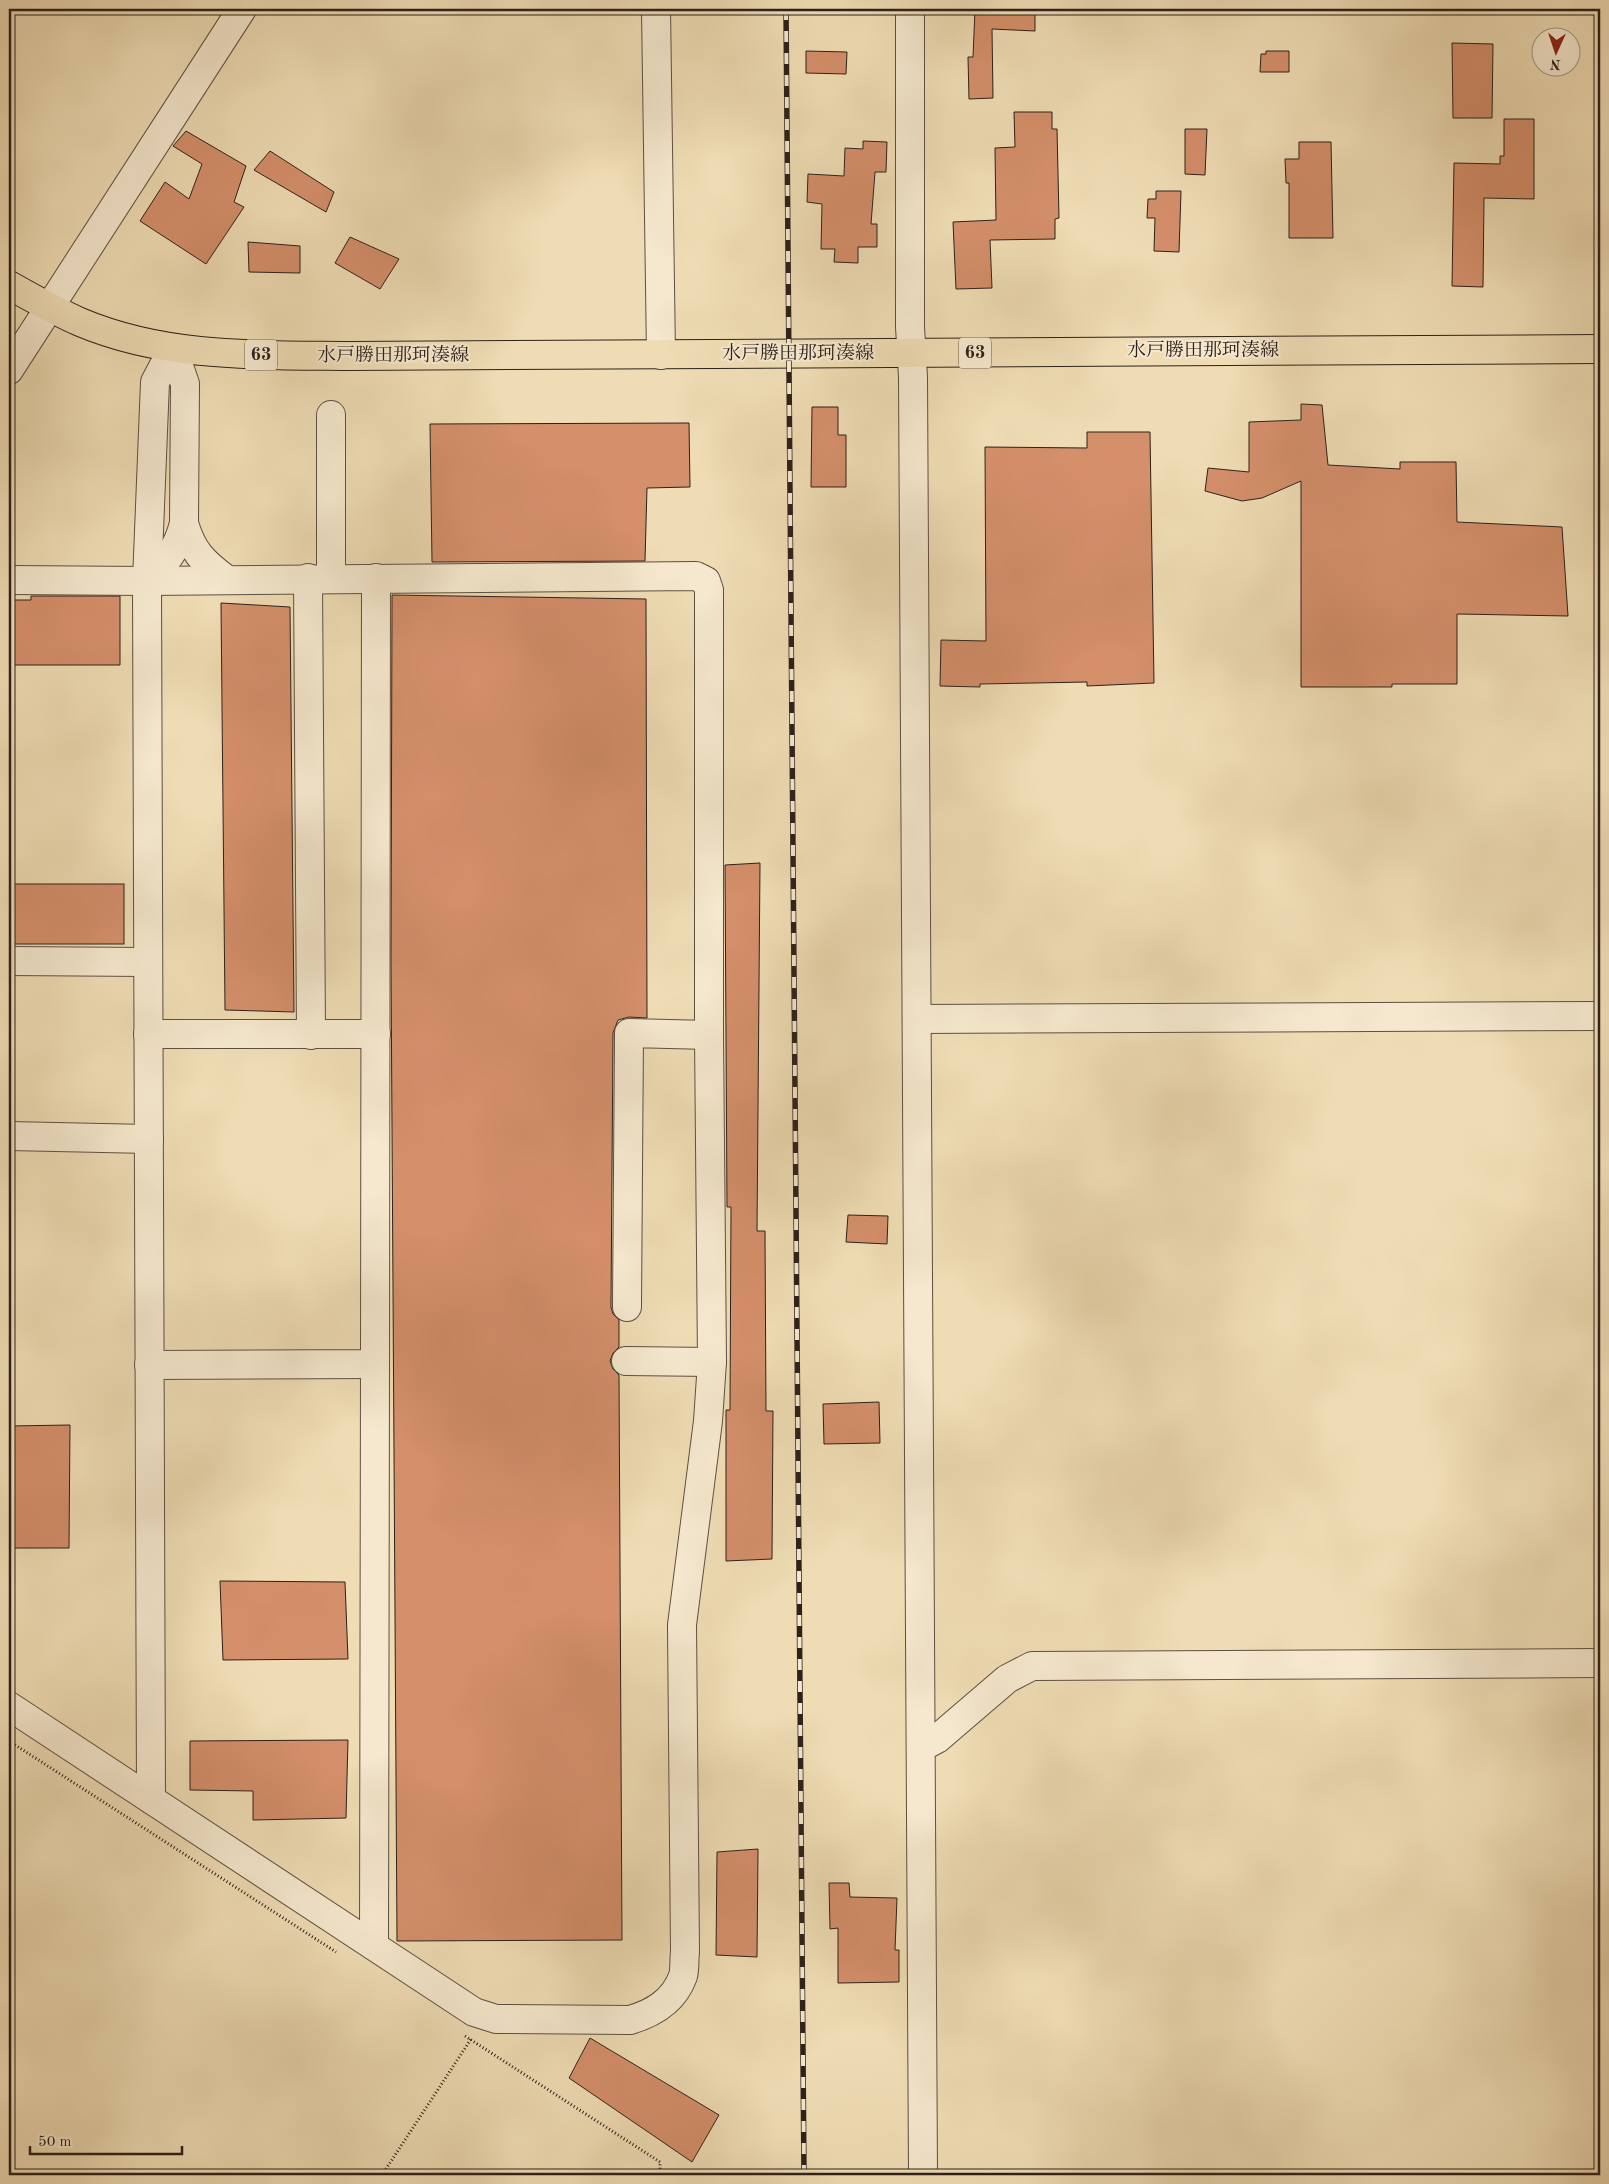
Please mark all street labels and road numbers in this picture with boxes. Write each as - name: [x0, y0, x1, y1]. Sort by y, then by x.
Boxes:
- road number: 63: [959, 338, 991, 368]
- road number: 63: [245, 340, 277, 370]
- street label: 水戸勝田那珂湊線: [1127, 340, 1279, 361]
- street label: 水戸勝田那珂湊線: [722, 343, 874, 364]
- street label: 水戸勝田那珂湊線: [317, 345, 469, 366]

